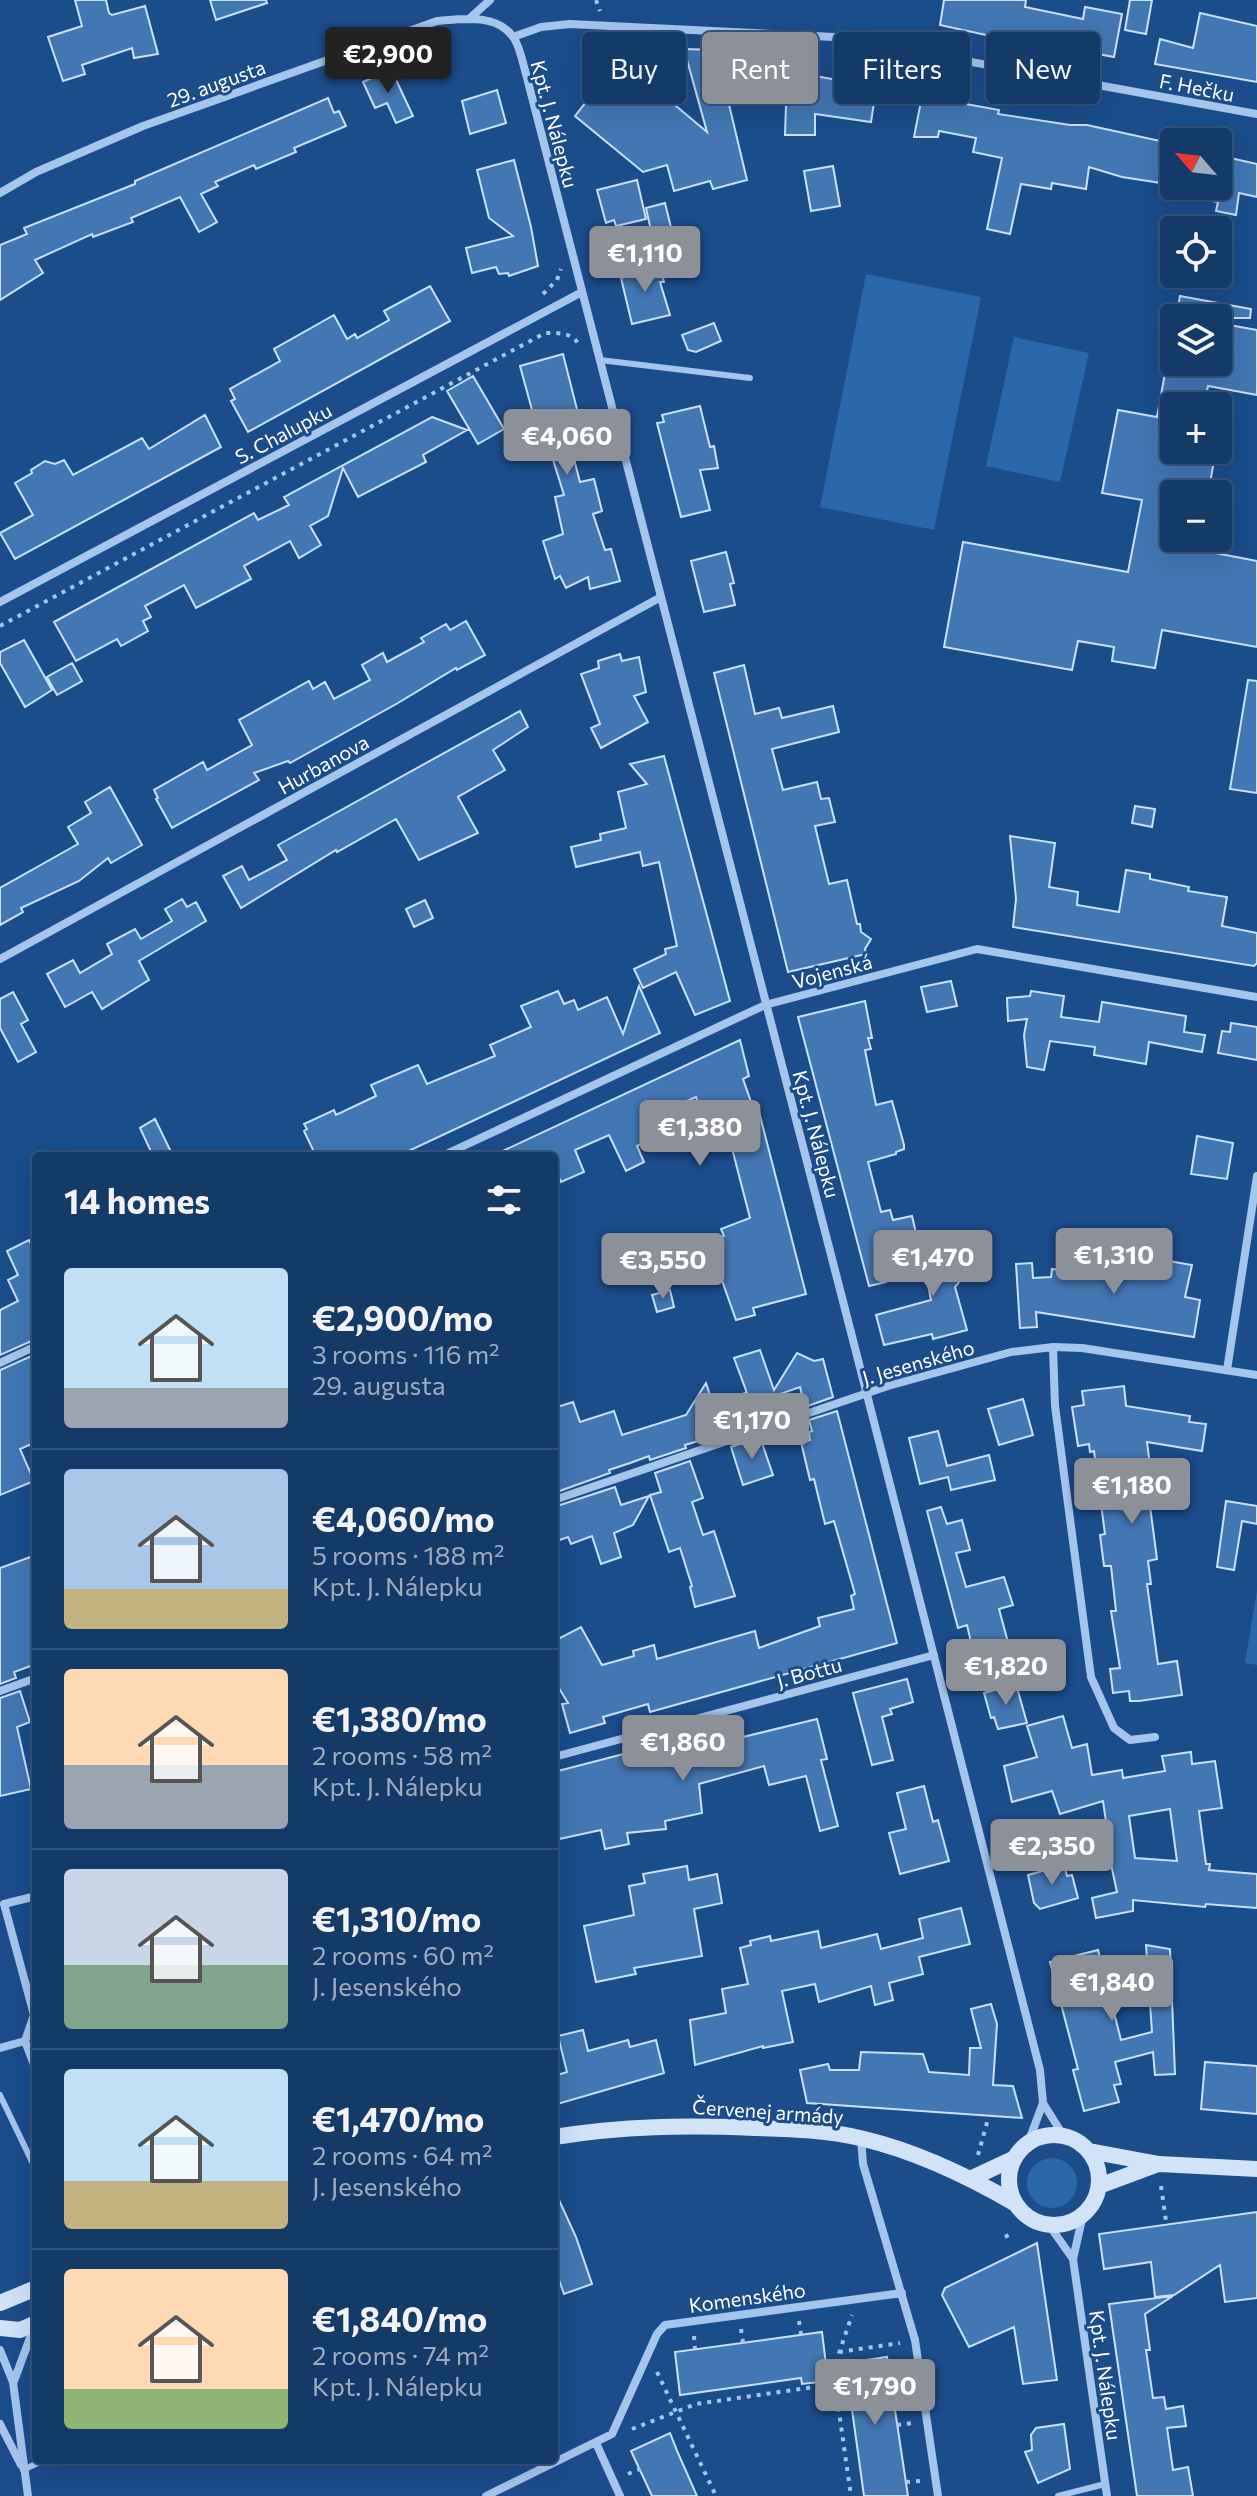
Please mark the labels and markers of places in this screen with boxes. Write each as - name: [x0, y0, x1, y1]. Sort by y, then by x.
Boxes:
- pin: €2,900: [323, 27, 453, 95]
- pin: €1,110: [580, 226, 710, 294]
- pin: €4,060: [502, 409, 632, 477]
- pin: €1,380: [635, 1100, 765, 1168]
- pin: €1,310: [1049, 1228, 1179, 1296]
- pin: €1,470: [868, 1230, 998, 1298]
- pin: €3,550: [598, 1233, 728, 1301]
- pin: €1,170: [687, 1393, 817, 1461]
- pin: €1,180: [1067, 1458, 1197, 1526]
- pin: €1,820: [941, 1639, 1071, 1707]
- pin: €1,860: [618, 1715, 748, 1783]
- pin: €2,350: [987, 1819, 1117, 1887]
- pin: €1,840: [1047, 1955, 1177, 2023]
- pin: €1,790: [810, 2359, 940, 2427]

